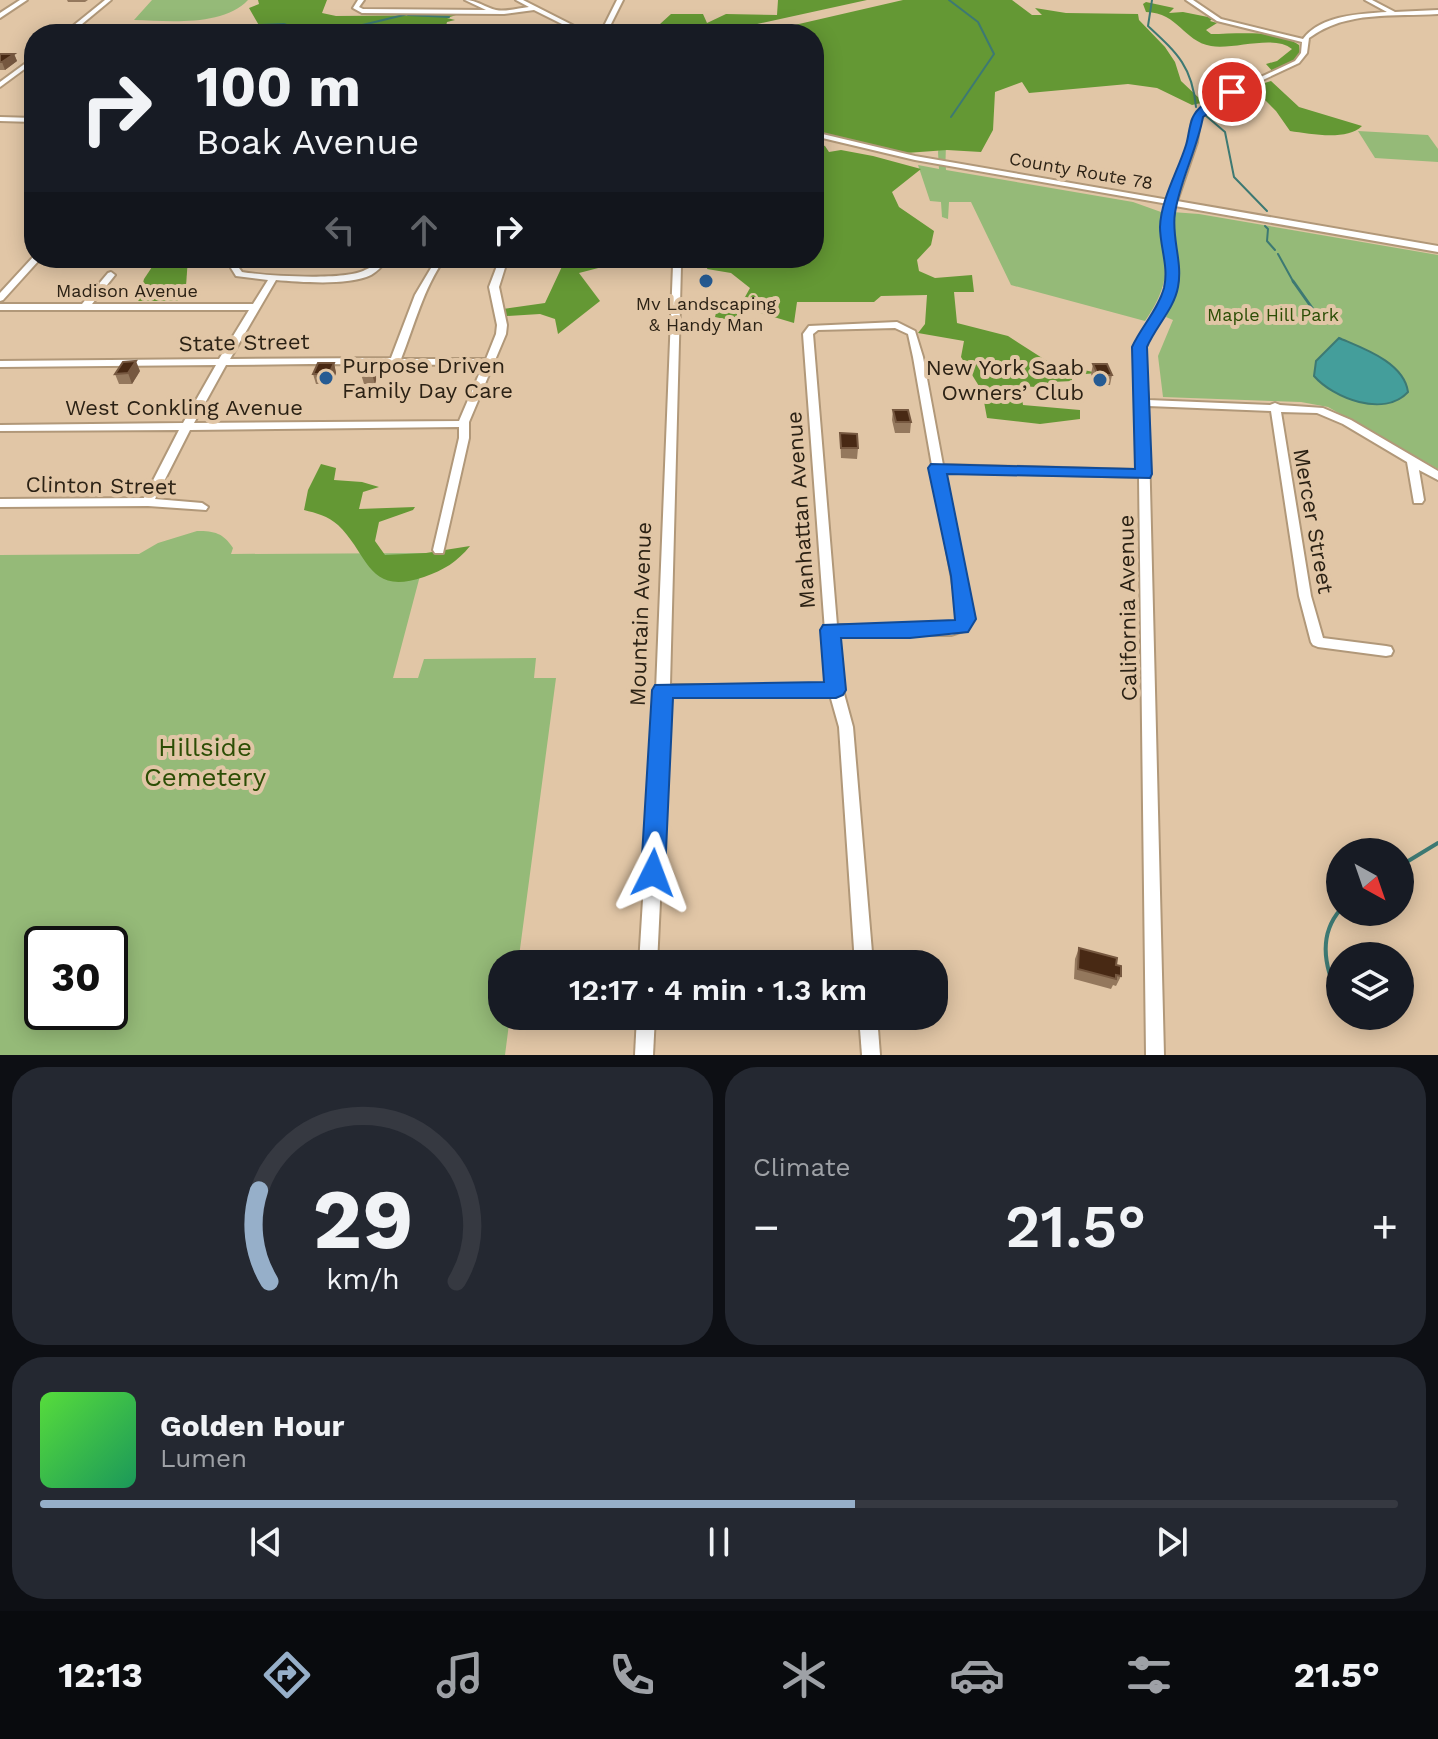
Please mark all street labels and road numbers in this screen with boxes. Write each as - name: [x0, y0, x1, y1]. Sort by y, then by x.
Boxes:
- street label: County Route 78: [1008, 148, 1155, 193]
- street label: Madison Avenue: [56, 280, 198, 301]
- street label: State Street: [178, 329, 310, 356]
- street label: West Conkling Avenue: [65, 395, 303, 420]
- street label: Manhattan Avenue: [781, 410, 820, 610]
- street label: Mercer Street: [1288, 446, 1339, 596]
- street label: Clinton Street: [25, 472, 177, 499]
- street label: California Avenue: [1113, 515, 1142, 701]
- street label: Mountain Avenue: [625, 521, 656, 707]

